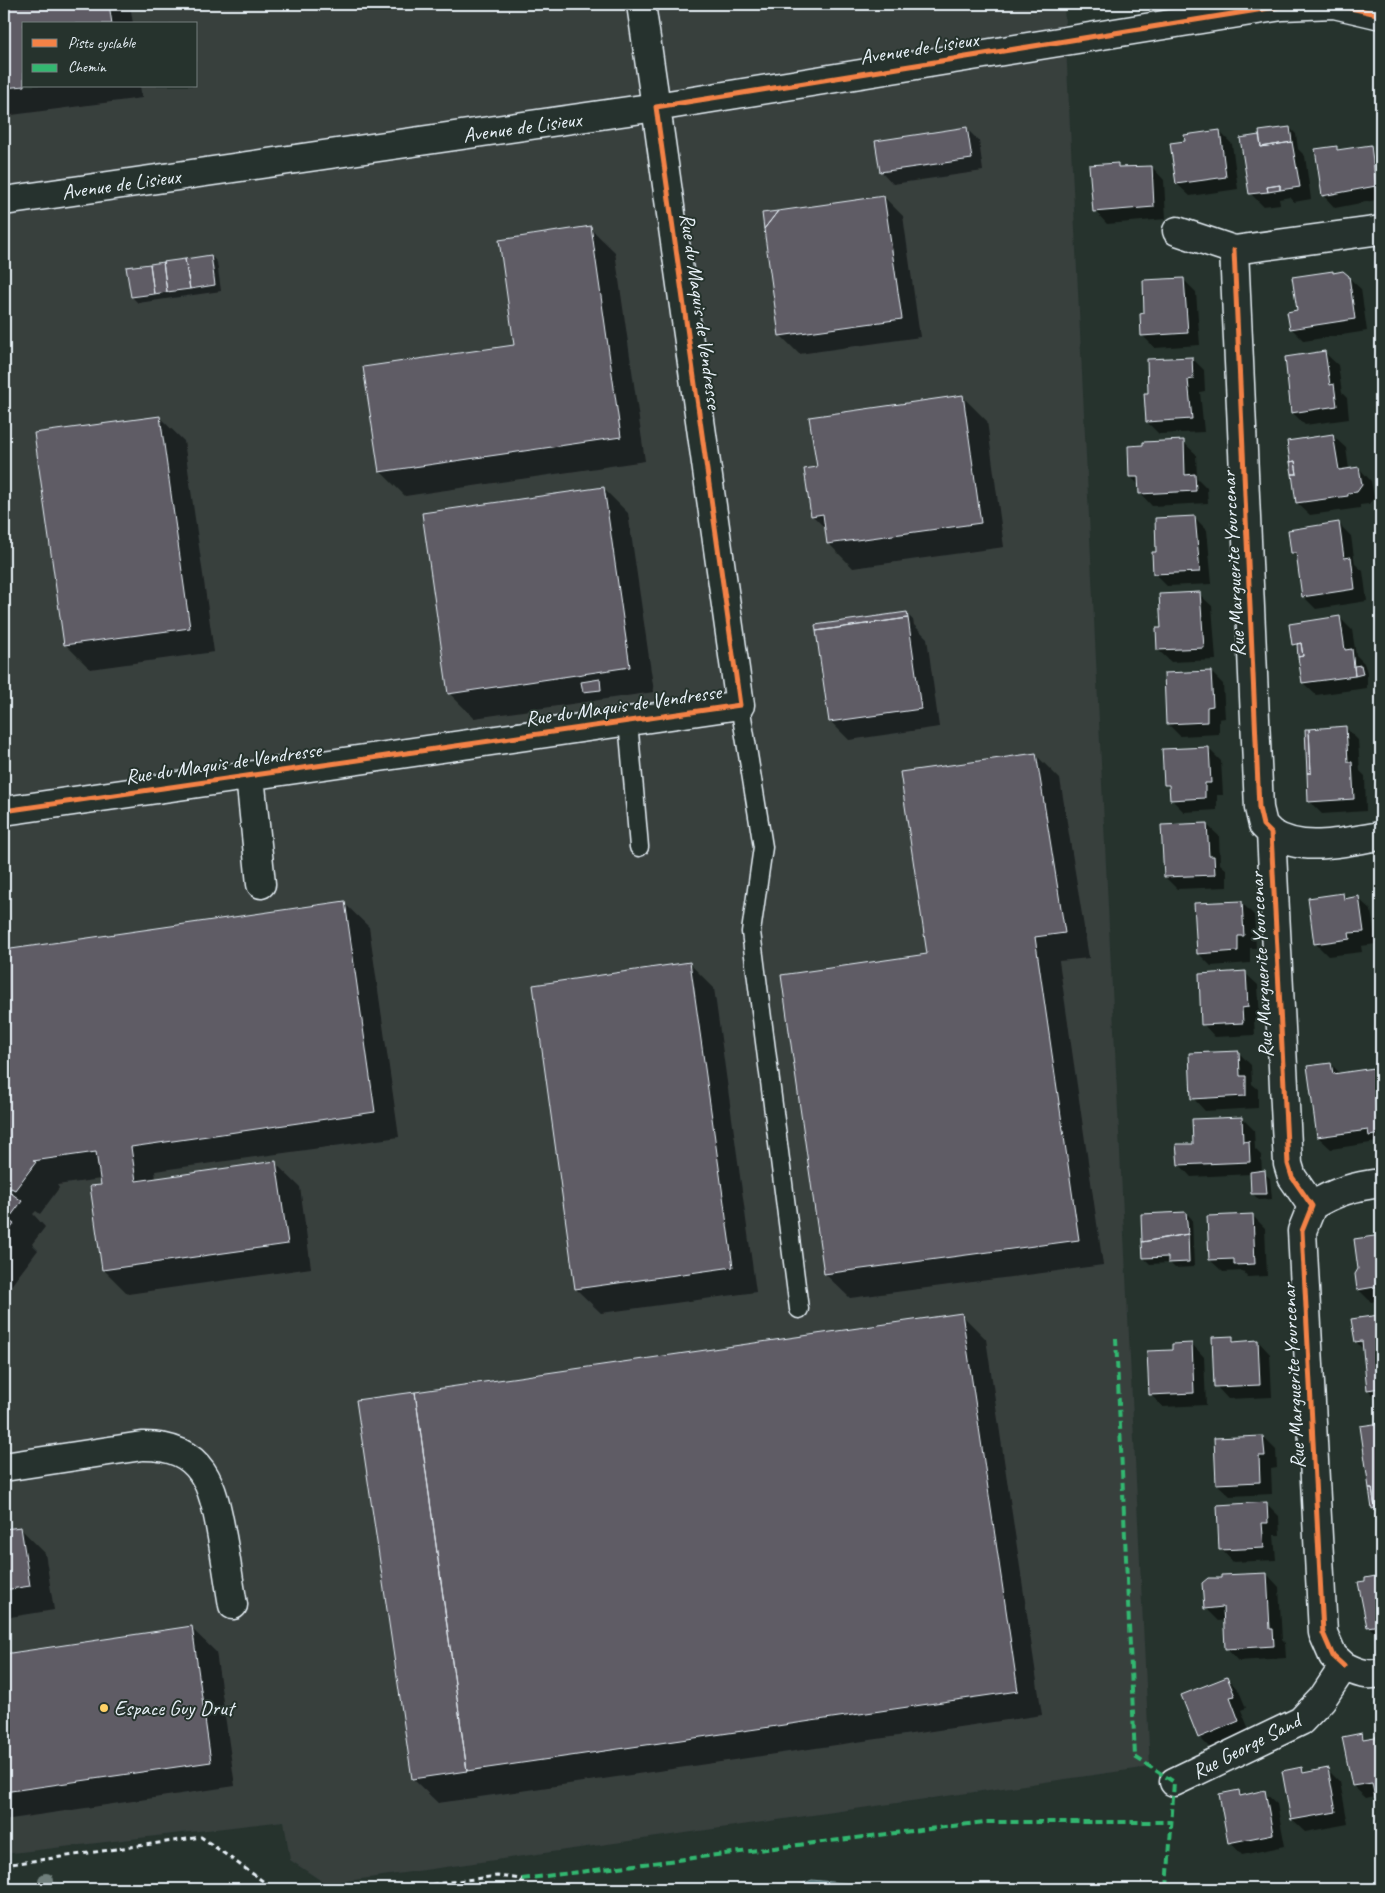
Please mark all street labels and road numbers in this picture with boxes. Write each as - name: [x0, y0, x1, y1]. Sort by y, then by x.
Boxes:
- street label: Avenue de Lisieux: [858, 26, 982, 70]
- street label: Avenue de Lisieux: [461, 106, 585, 148]
- street label: Avenue de Lisieux: [60, 163, 184, 205]
- street label: Rue du Maquis de Vendresse: [674, 211, 728, 413]
- street label: Rue Marguerite Yourcenar: [1215, 469, 1251, 658]
- street label: Rue du Maquis de Vendresse: [523, 678, 725, 732]
- street label: Rue du Maquis de Vendresse: [123, 736, 325, 790]
- street label: Rue Marguerite Yourcenar: [1243, 870, 1279, 1059]
- street label: Rue Marguerite Yourcenar: [1275, 1281, 1311, 1470]
- street label: Rue George Sand: [1187, 1706, 1308, 1784]

